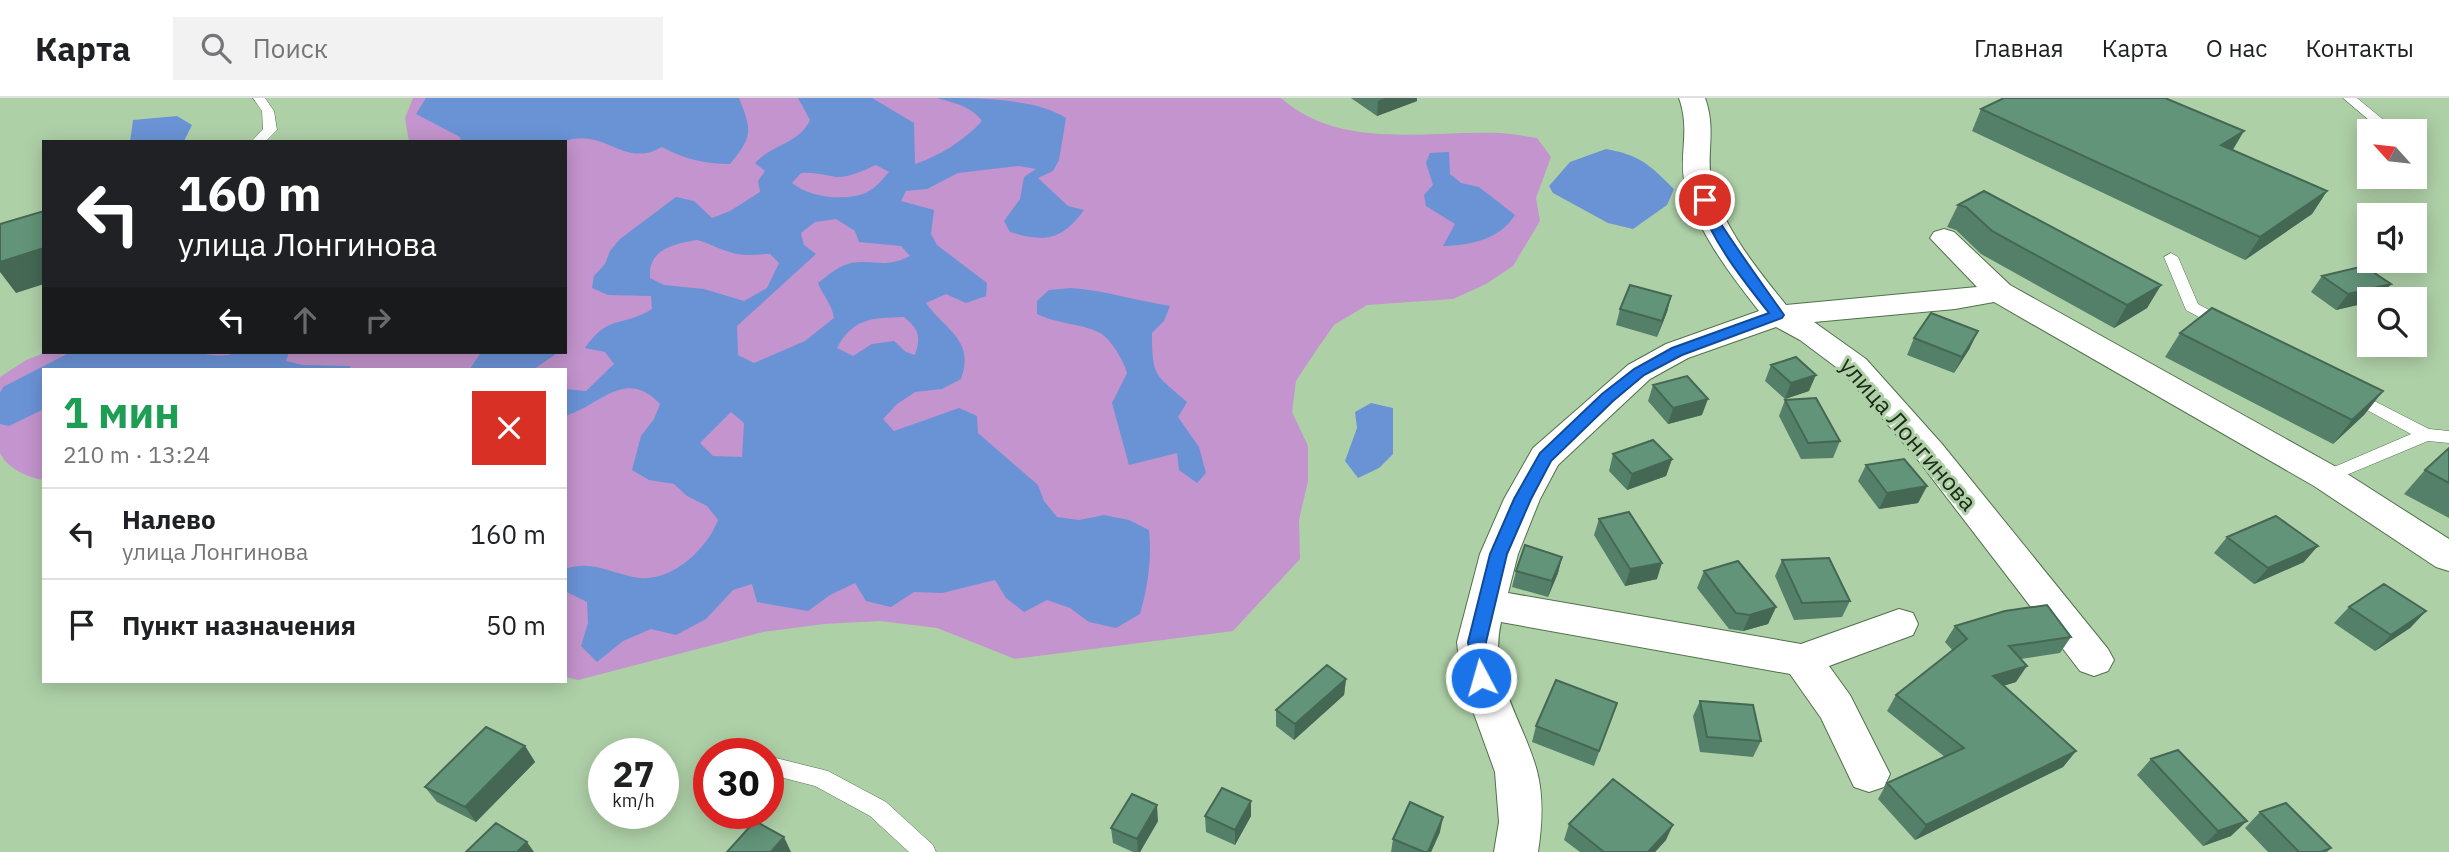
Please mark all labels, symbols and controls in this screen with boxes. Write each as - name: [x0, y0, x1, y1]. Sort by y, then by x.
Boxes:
- search box: [173, 17, 663, 80]
- text: Карта: [35, 27, 131, 70]
- icon: search: [197, 29, 235, 67]
- text: Поиск: [253, 31, 328, 65]
- text: Главная: [1974, 32, 2064, 64]
- text: Карта: [2102, 32, 2168, 64]
- text: О нас: [2206, 32, 2267, 64]
- text: Контакты: [2305, 32, 2414, 64]
- north arrow: [2357, 119, 2427, 189]
- map controls: [2357, 119, 2427, 357]
- text: 160 m: [178, 161, 322, 224]
- icon: left: [63, 168, 154, 259]
- pin: [1675, 170, 1735, 230]
- icon: arrive: [1686, 181, 1724, 219]
- button: sound: [2357, 203, 2427, 273]
- text: улица Лонгинова: [178, 223, 437, 265]
- button: search: [2357, 287, 2427, 357]
- icon: left: [213, 301, 251, 339]
- icon: ahead: [286, 301, 324, 339]
- icon: right: [359, 301, 397, 339]
- street label: улица Лонгинова: [1833, 350, 1985, 517]
- text: 1 мин: [63, 385, 180, 440]
- button: close: [472, 391, 546, 465]
- text: 210 m · 13:24: [63, 439, 210, 469]
- text: Налево: [122, 502, 216, 536]
- icon: left: [63, 515, 101, 553]
- text: 160 m: [470, 517, 546, 551]
- text: улица Лонгинова: [122, 536, 308, 566]
- icon: arrive: [63, 606, 101, 644]
- text: Пункт назначения: [122, 608, 356, 642]
- text: 50 m: [486, 608, 546, 642]
- position arrow: [1444, 641, 1518, 715]
- speed limit sign: 30: [693, 738, 784, 829]
- text: 27: [612, 751, 655, 797]
- text: km/h: [612, 789, 655, 812]

